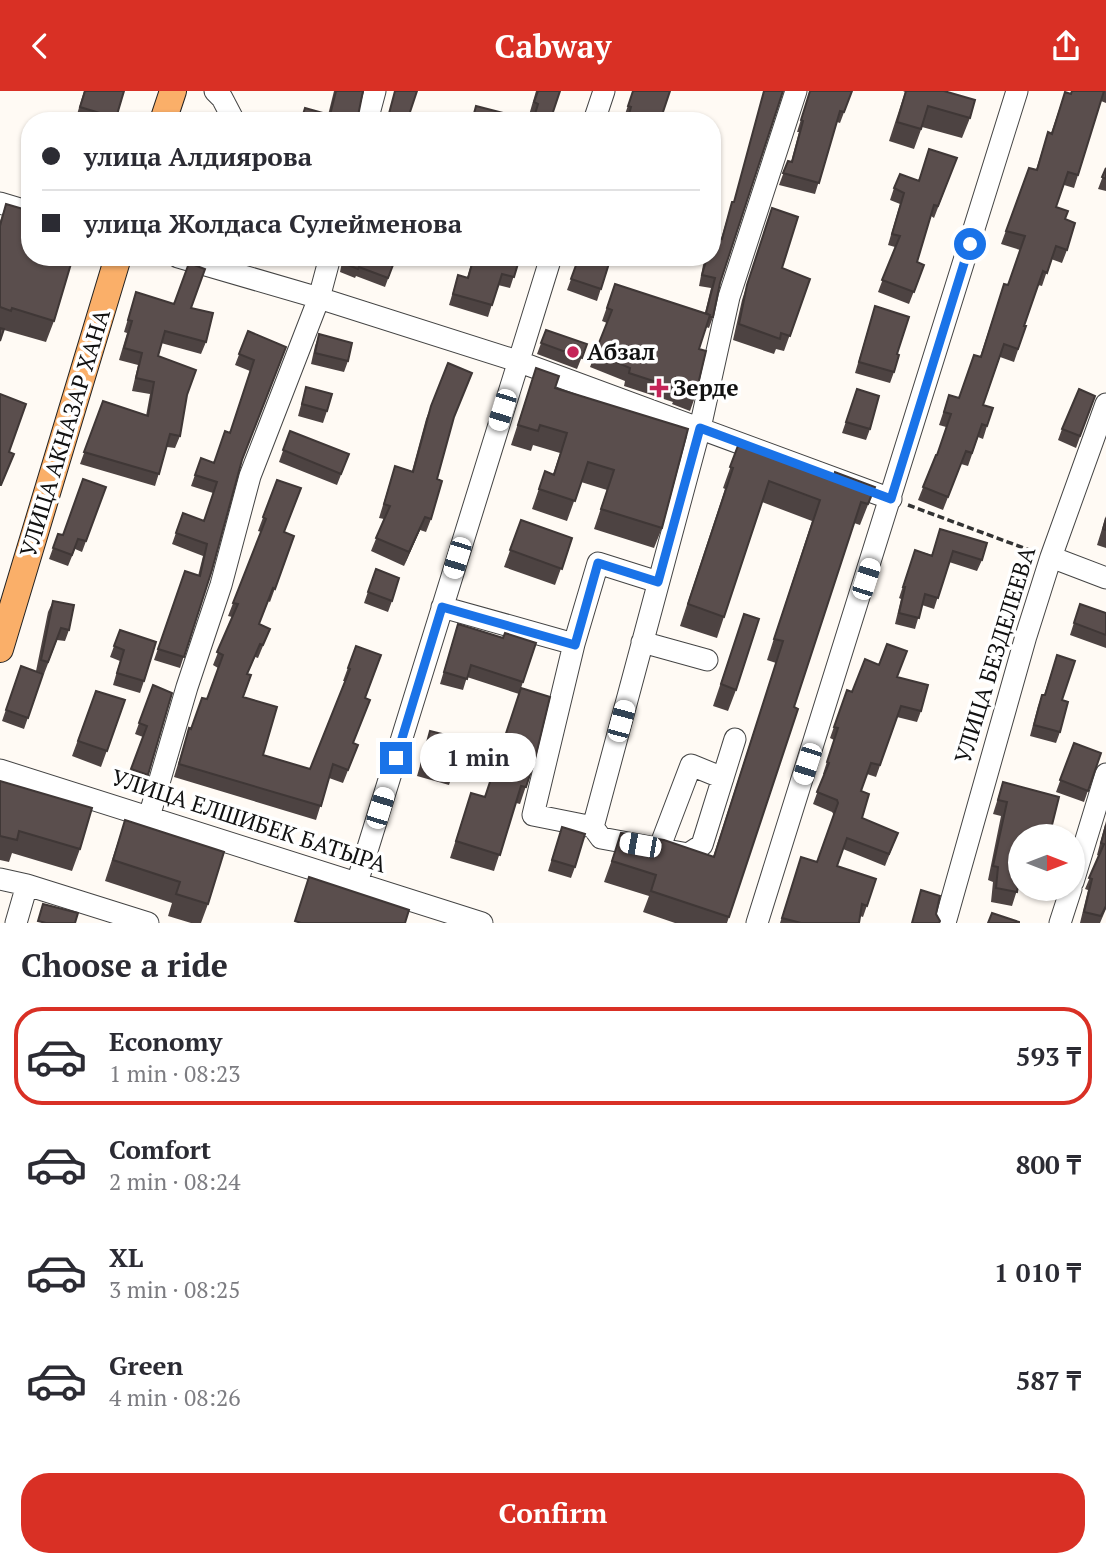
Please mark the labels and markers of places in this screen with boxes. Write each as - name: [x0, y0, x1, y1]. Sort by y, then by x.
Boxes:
- place label: Абзал: [587, 336, 655, 367]
- marker: Абзал: [565, 344, 581, 360]
- place label: Зерде: [673, 372, 738, 403]
- marker: Зерде: [651, 380, 667, 396]

